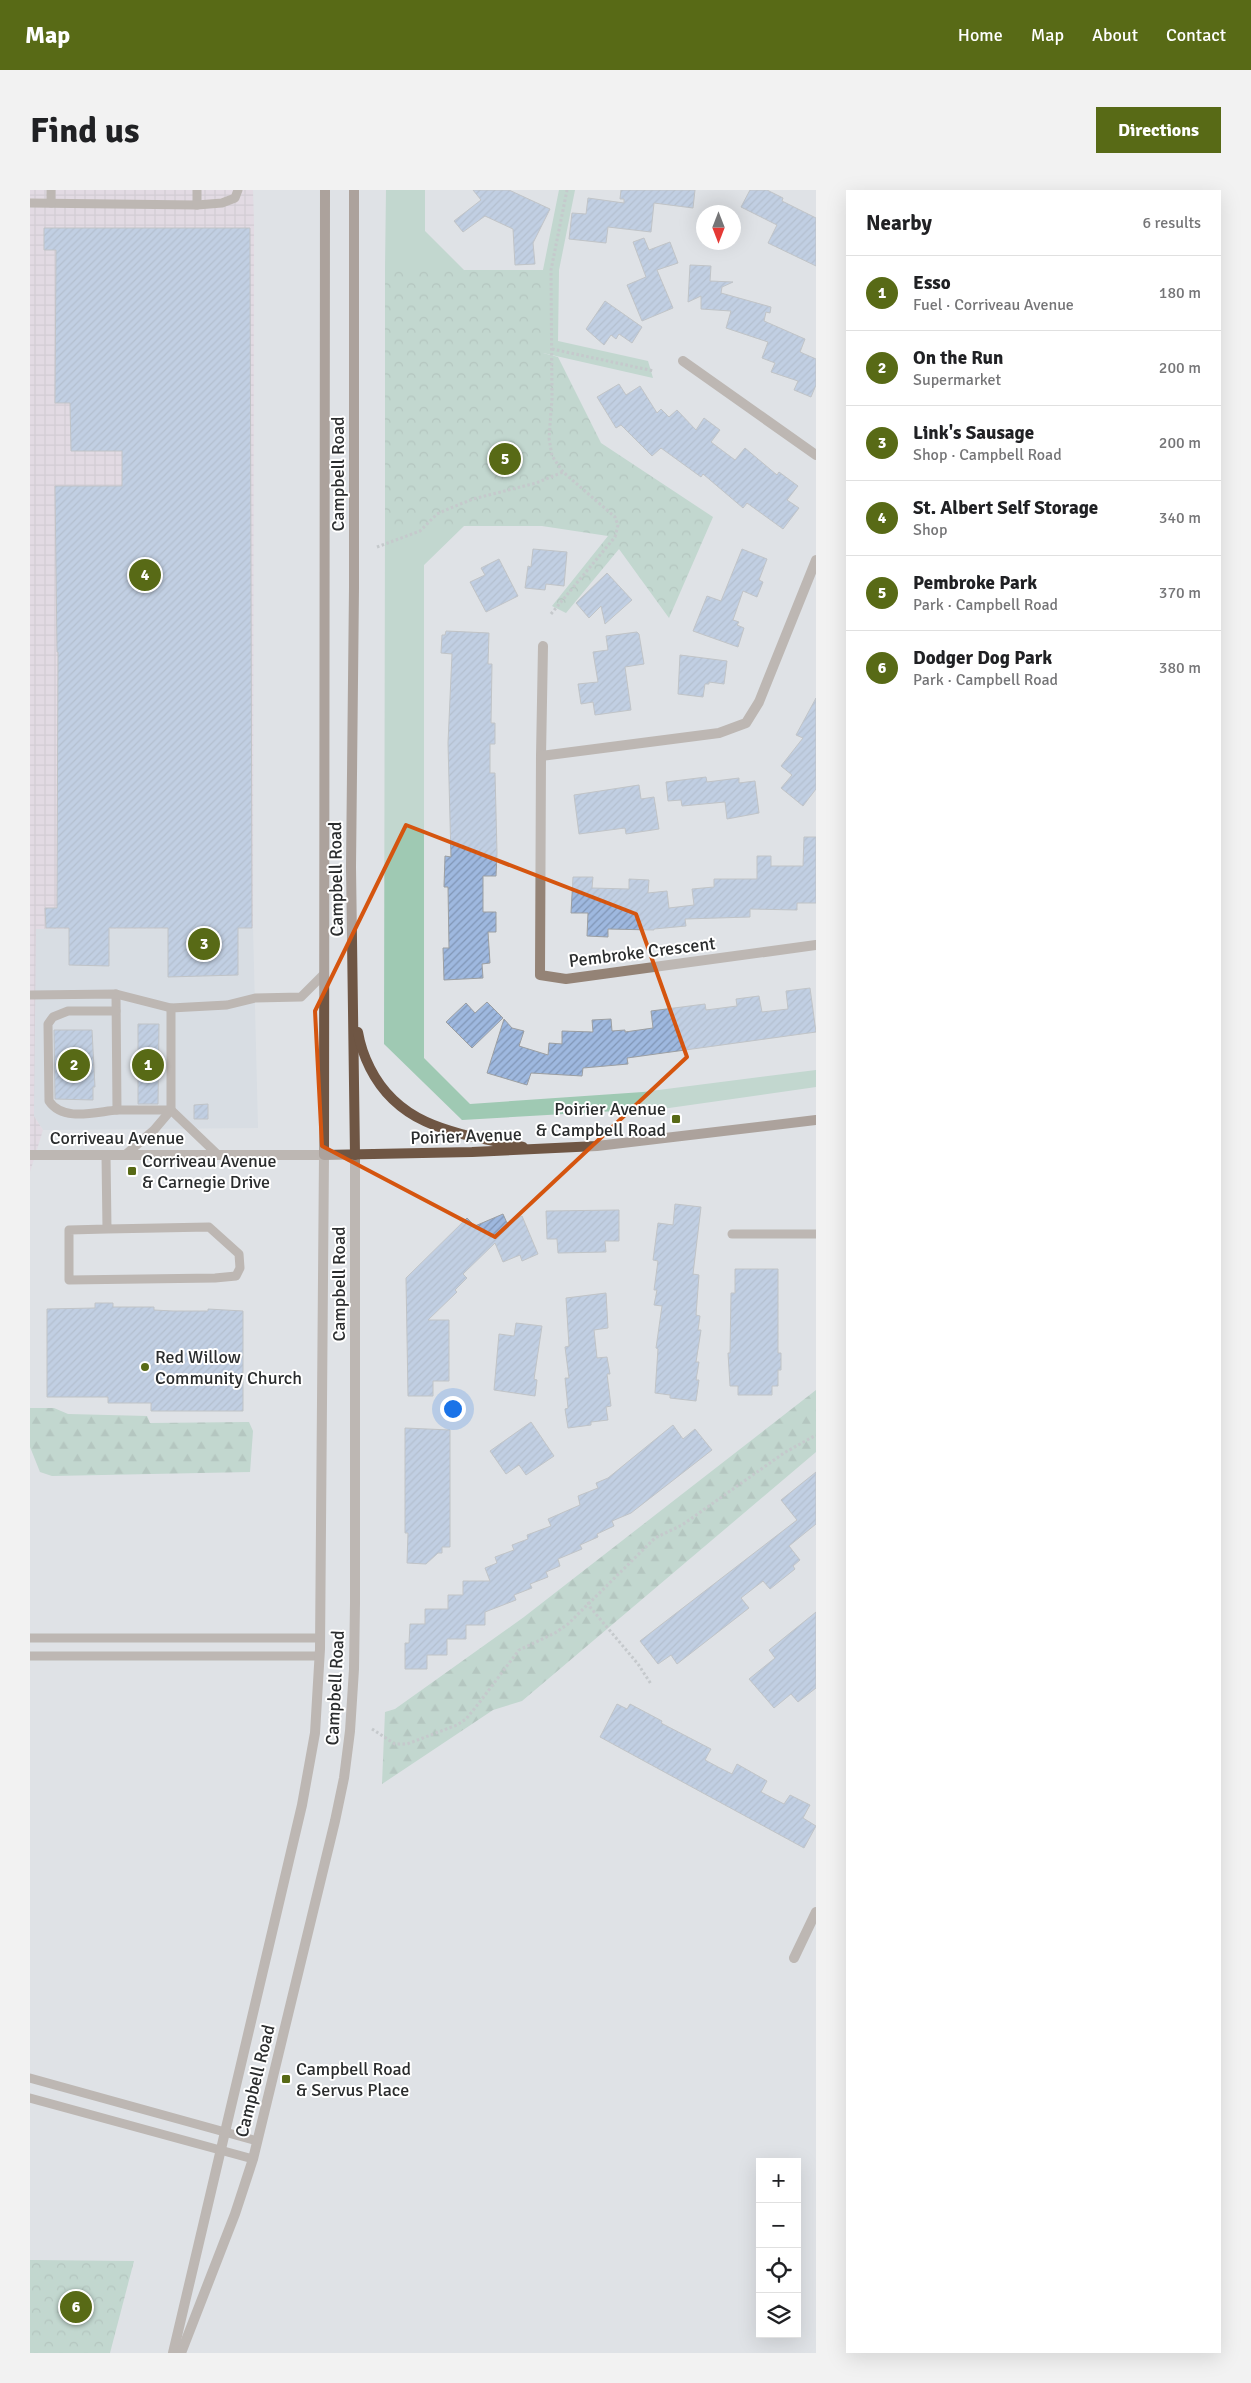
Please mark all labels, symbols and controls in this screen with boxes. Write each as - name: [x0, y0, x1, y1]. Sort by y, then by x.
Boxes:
- text: Map: [25, 20, 70, 50]
- text: Home: [958, 24, 1003, 46]
- text: Map: [1031, 24, 1064, 46]
- text: About: [1092, 24, 1138, 46]
- text: Contact: [1166, 24, 1226, 46]
- button: Directions: [1096, 107, 1221, 153]
- text: Find us: [30, 109, 140, 152]
- north arrow: [696, 205, 741, 250]
- text: Nearby: [866, 210, 932, 236]
- text: 6 results: [1142, 213, 1201, 233]
- text: Esso: [913, 271, 951, 295]
- text: 1: [878, 283, 886, 303]
- text: 180 m: [1159, 283, 1201, 303]
- text: Fuel · Corriveau Avenue: [913, 295, 1074, 315]
- text: On the Run: [913, 346, 1003, 370]
- text: 2: [878, 358, 886, 378]
- text: 200 m: [1159, 358, 1201, 378]
- text: Supermarket: [913, 370, 1001, 390]
- street label: Campbell Road: [327, 416, 349, 532]
- text: Link's Sausage: [913, 421, 1034, 445]
- text: 3: [878, 433, 886, 453]
- text: 200 m: [1159, 433, 1201, 453]
- pin: 5: [489, 440, 521, 478]
- text: Shop · Campbell Road: [913, 445, 1062, 465]
- text: St. Albert Self Storage: [913, 496, 1098, 520]
- text: 4: [878, 508, 886, 528]
- text: 340 m: [1159, 508, 1201, 528]
- text: Shop: [913, 520, 947, 540]
- pin: 4: [129, 556, 161, 594]
- text: Pembroke Park: [913, 571, 1037, 595]
- text: 5: [878, 583, 886, 603]
- text: 370 m: [1159, 583, 1201, 603]
- text: Park · Campbell Road: [913, 595, 1058, 615]
- text: Dodger Dog Park: [913, 646, 1052, 670]
- text: 6: [878, 658, 886, 678]
- text: 380 m: [1159, 658, 1201, 678]
- text: Park · Campbell Road: [913, 670, 1058, 690]
- street label: Campbell Road: [324, 821, 348, 937]
- pin: 3: [188, 925, 220, 963]
- street label: Pembroke Crescent: [567, 932, 717, 972]
- pin: 2: [58, 1046, 90, 1084]
- pin: 1: [132, 1046, 164, 1084]
- place label: Poirier Avenue & Campbell Road: [536, 1098, 666, 1141]
- marker: Poirier Avenue & Campbell Road: [670, 1113, 682, 1125]
- street label: Poirier Avenue: [410, 1123, 522, 1149]
- street label: Corriveau Avenue: [50, 1127, 184, 1149]
- place label: Corriveau Avenue & Carnegie Drive: [142, 1150, 277, 1193]
- marker: Corriveau Avenue & Carnegie Drive: [126, 1165, 138, 1177]
- street label: Campbell Road: [328, 1226, 350, 1342]
- place label: Red Willow Community Church: [155, 1346, 302, 1389]
- marker: Red Willow Community Church: [139, 1361, 151, 1373]
- your location: [440, 1396, 466, 1422]
- street label: Campbell Road: [321, 1630, 349, 1746]
- street label: Campbell Road: [230, 2022, 280, 2140]
- place label: Campbell Road & Servus Place: [296, 2058, 411, 2101]
- marker: Campbell Road & Servus Place: [280, 2073, 292, 2085]
- map controls: [756, 2158, 801, 2338]
- button: +: [756, 2158, 801, 2203]
- button: −: [756, 2203, 801, 2248]
- button: locate: [756, 2248, 801, 2293]
- pin: 6: [60, 2288, 92, 2326]
- button: layers: [756, 2293, 801, 2338]

